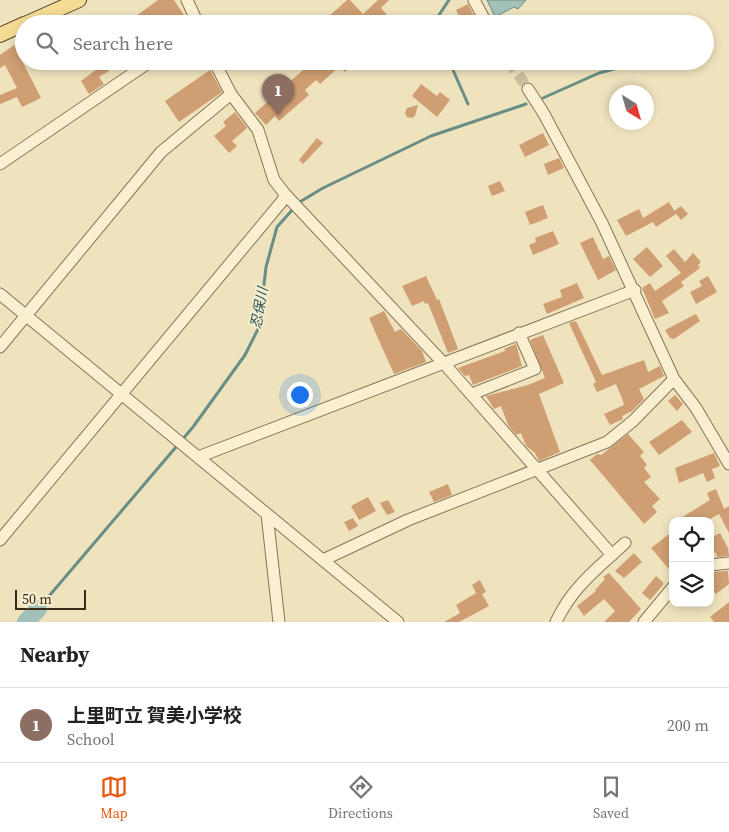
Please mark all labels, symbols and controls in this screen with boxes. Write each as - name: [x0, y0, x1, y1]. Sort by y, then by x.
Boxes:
- search box: [15, 15, 714, 70]
- icon: search: [33, 29, 61, 57]
- text: Search here: [73, 30, 173, 56]
- pin: 1: [262, 74, 294, 115]
- north arrow: [609, 85, 654, 130]
- water label: 忍保川: [246, 284, 273, 330]
- your location: [287, 382, 313, 408]
- map controls: [669, 517, 714, 607]
- button: locate: [669, 517, 714, 562]
- button: layers: [669, 562, 714, 607]
- scale bar: [15, 587, 86, 610]
- text: 50 m: [22, 589, 52, 609]
- text: Nearby: [20, 640, 90, 669]
- text: 上里町立 賀美小学校: [67, 702, 242, 728]
- text: 1: [32, 714, 40, 736]
- text: 200 m: [667, 714, 709, 736]
- text: School: [67, 728, 115, 750]
- tab: Map: [100, 773, 128, 823]
- tab: Directions: [328, 773, 393, 823]
- tab: Saved: [593, 773, 629, 823]

